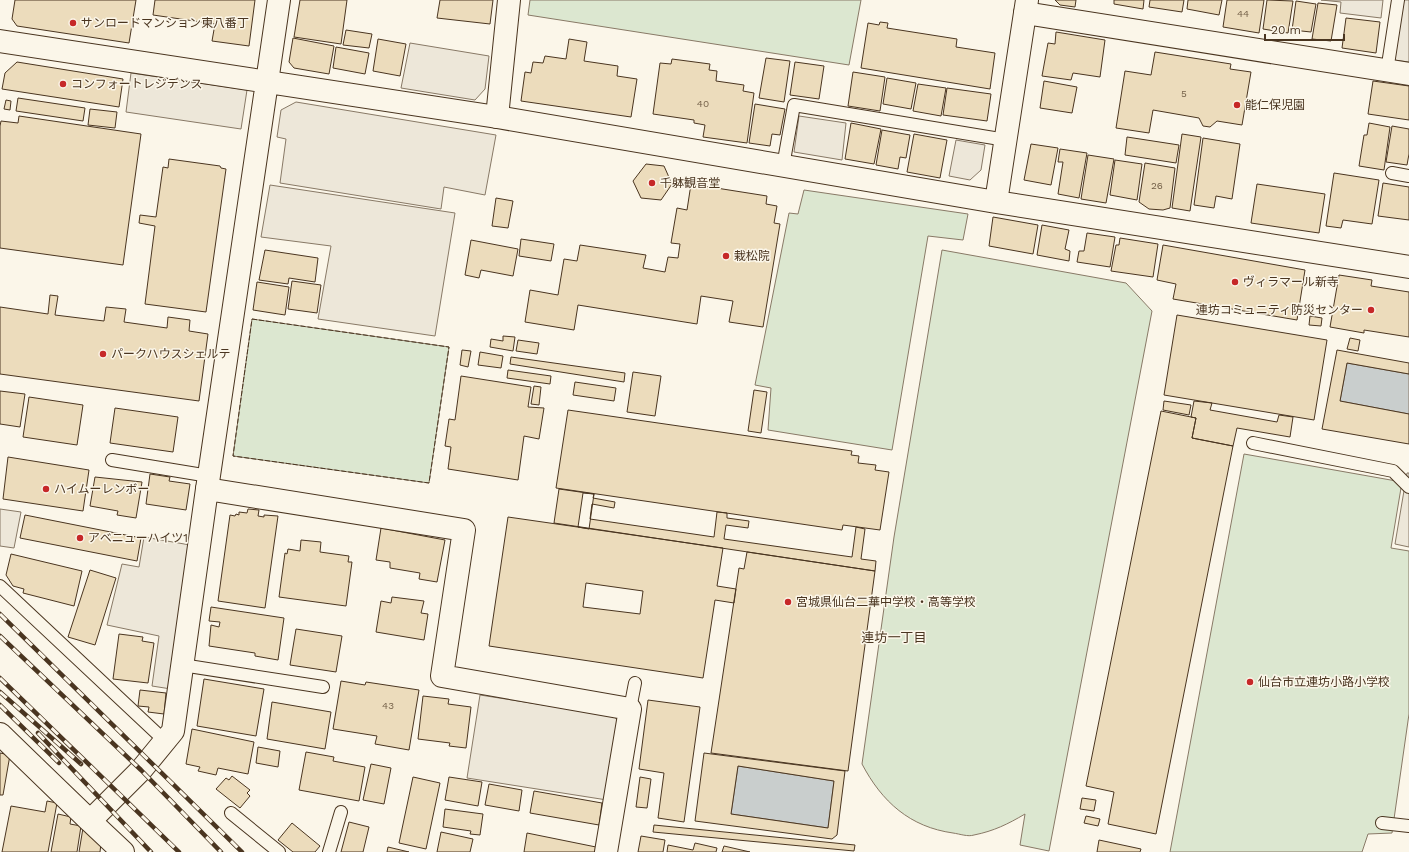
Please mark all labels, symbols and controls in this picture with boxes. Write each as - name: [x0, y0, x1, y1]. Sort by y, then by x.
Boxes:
- house number: 44: [1237, 8, 1249, 19]
- place label: サンロードマンション東八番丁: [81, 16, 249, 30]
- scale bar: [1265, 16, 1344, 42]
- marker: サンロードマンション東八番丁: [68, 18, 78, 28]
- text: 20 m: [1271, 23, 1301, 37]
- place label: コンフォートレジデンス: [71, 77, 202, 91]
- marker: コンフォートレジデンス: [58, 79, 68, 89]
- house number: 5: [1181, 88, 1187, 99]
- house number: 40: [697, 98, 709, 109]
- place label: 能仁保児園: [1245, 98, 1305, 112]
- marker: 能仁保児園: [1232, 100, 1242, 110]
- place label: 千躰観音堂: [660, 176, 720, 190]
- marker: 千躰観音堂: [647, 178, 657, 188]
- house number: 26: [1151, 180, 1163, 191]
- place label: 栽松院: [734, 249, 770, 263]
- marker: 栽松院: [721, 251, 731, 261]
- place label: ヴィラマール新寺: [1243, 275, 1339, 289]
- marker: ヴィラマール新寺: [1230, 277, 1240, 287]
- place label: 連坊コミュニティ防災センター: [1196, 303, 1363, 317]
- marker: 連坊コミュニティ防災センター: [1366, 305, 1376, 315]
- place label: パークハウスシェルテ: [111, 347, 230, 361]
- marker: パークハウスシェルテ: [98, 349, 108, 359]
- place label: ハイムーレンボー: [54, 482, 150, 496]
- marker: ハイムーレンボー: [41, 484, 51, 494]
- place label: アベニューハイツ1: [88, 531, 188, 545]
- marker: アベニューハイツ1: [75, 533, 85, 543]
- place label: 宮城県仙台二華中学校・高等学校: [796, 595, 976, 609]
- marker: 宮城県仙台二華中学校・高等学校: [783, 597, 793, 607]
- district label: 連坊一丁目: [861, 630, 927, 645]
- place label: 仙台市立連坊小路小学校: [1258, 675, 1390, 689]
- marker: 仙台市立連坊小路小学校: [1245, 677, 1255, 687]
- house number: 43: [382, 700, 394, 711]

